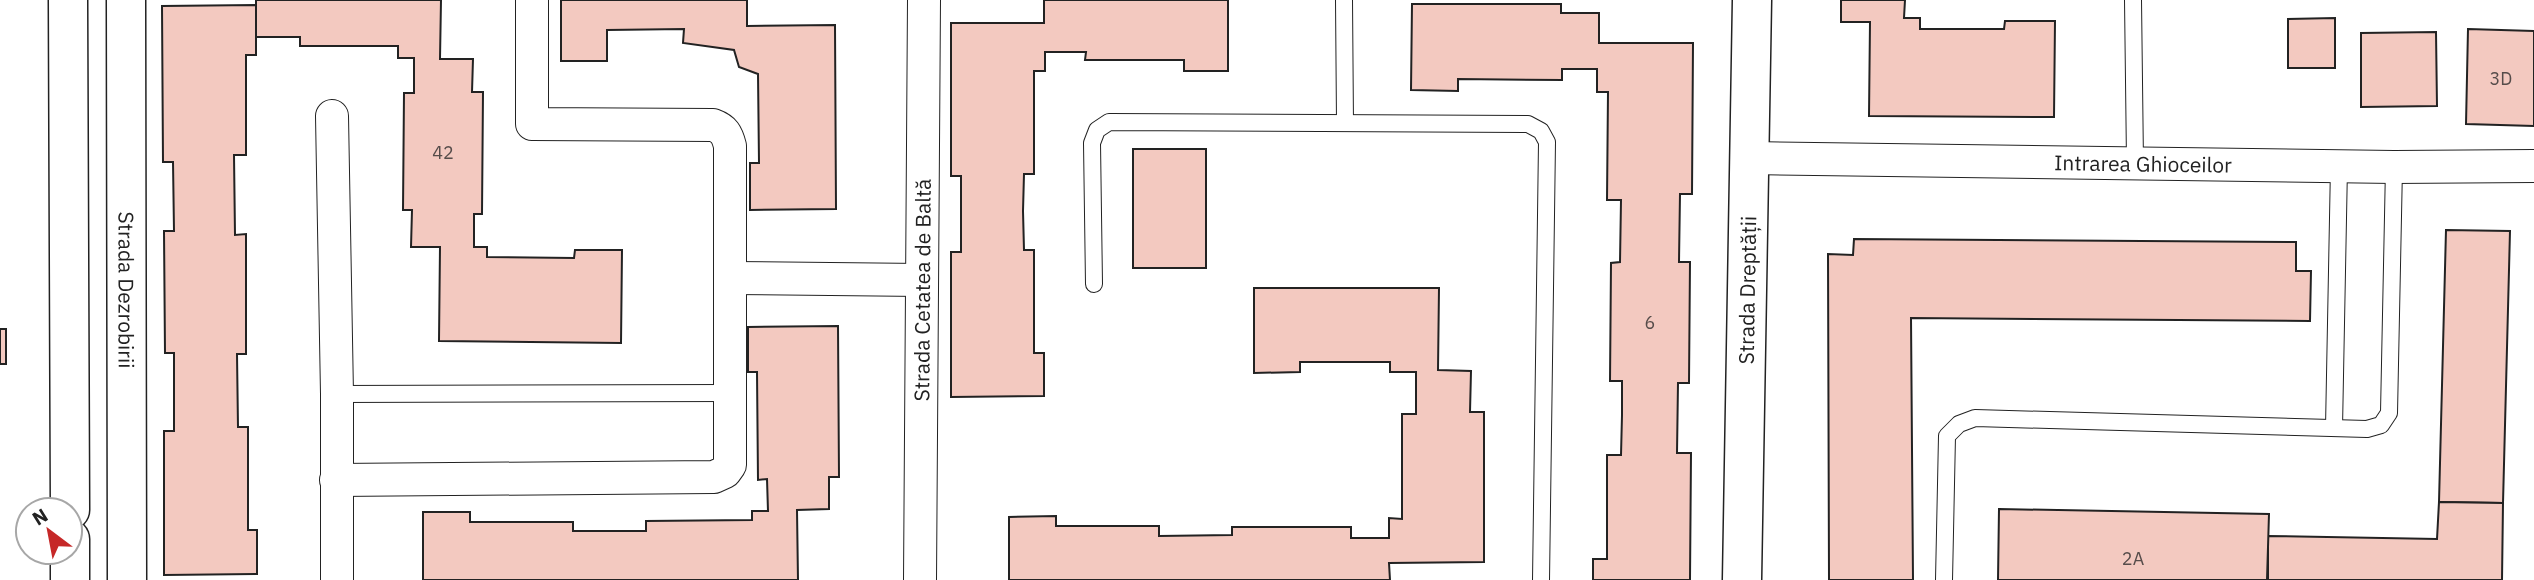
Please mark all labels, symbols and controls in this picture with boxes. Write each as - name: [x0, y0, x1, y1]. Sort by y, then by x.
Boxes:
- house number: 3D: [2490, 67, 2512, 90]
- house number: 42: [432, 141, 454, 164]
- street label: Intrarea Ghioceilor: [2054, 148, 2232, 179]
- street label: Strada Cetatea de Baltă: [907, 179, 937, 402]
- street label: Strada Dezrobirii: [112, 211, 141, 369]
- street label: Strada Dreptății: [1732, 216, 1762, 365]
- house number: 6: [1645, 311, 1655, 334]
- north arrow: [14, 496, 84, 566]
- text: N: [28, 503, 52, 530]
- house number: 2A: [2122, 547, 2145, 570]

